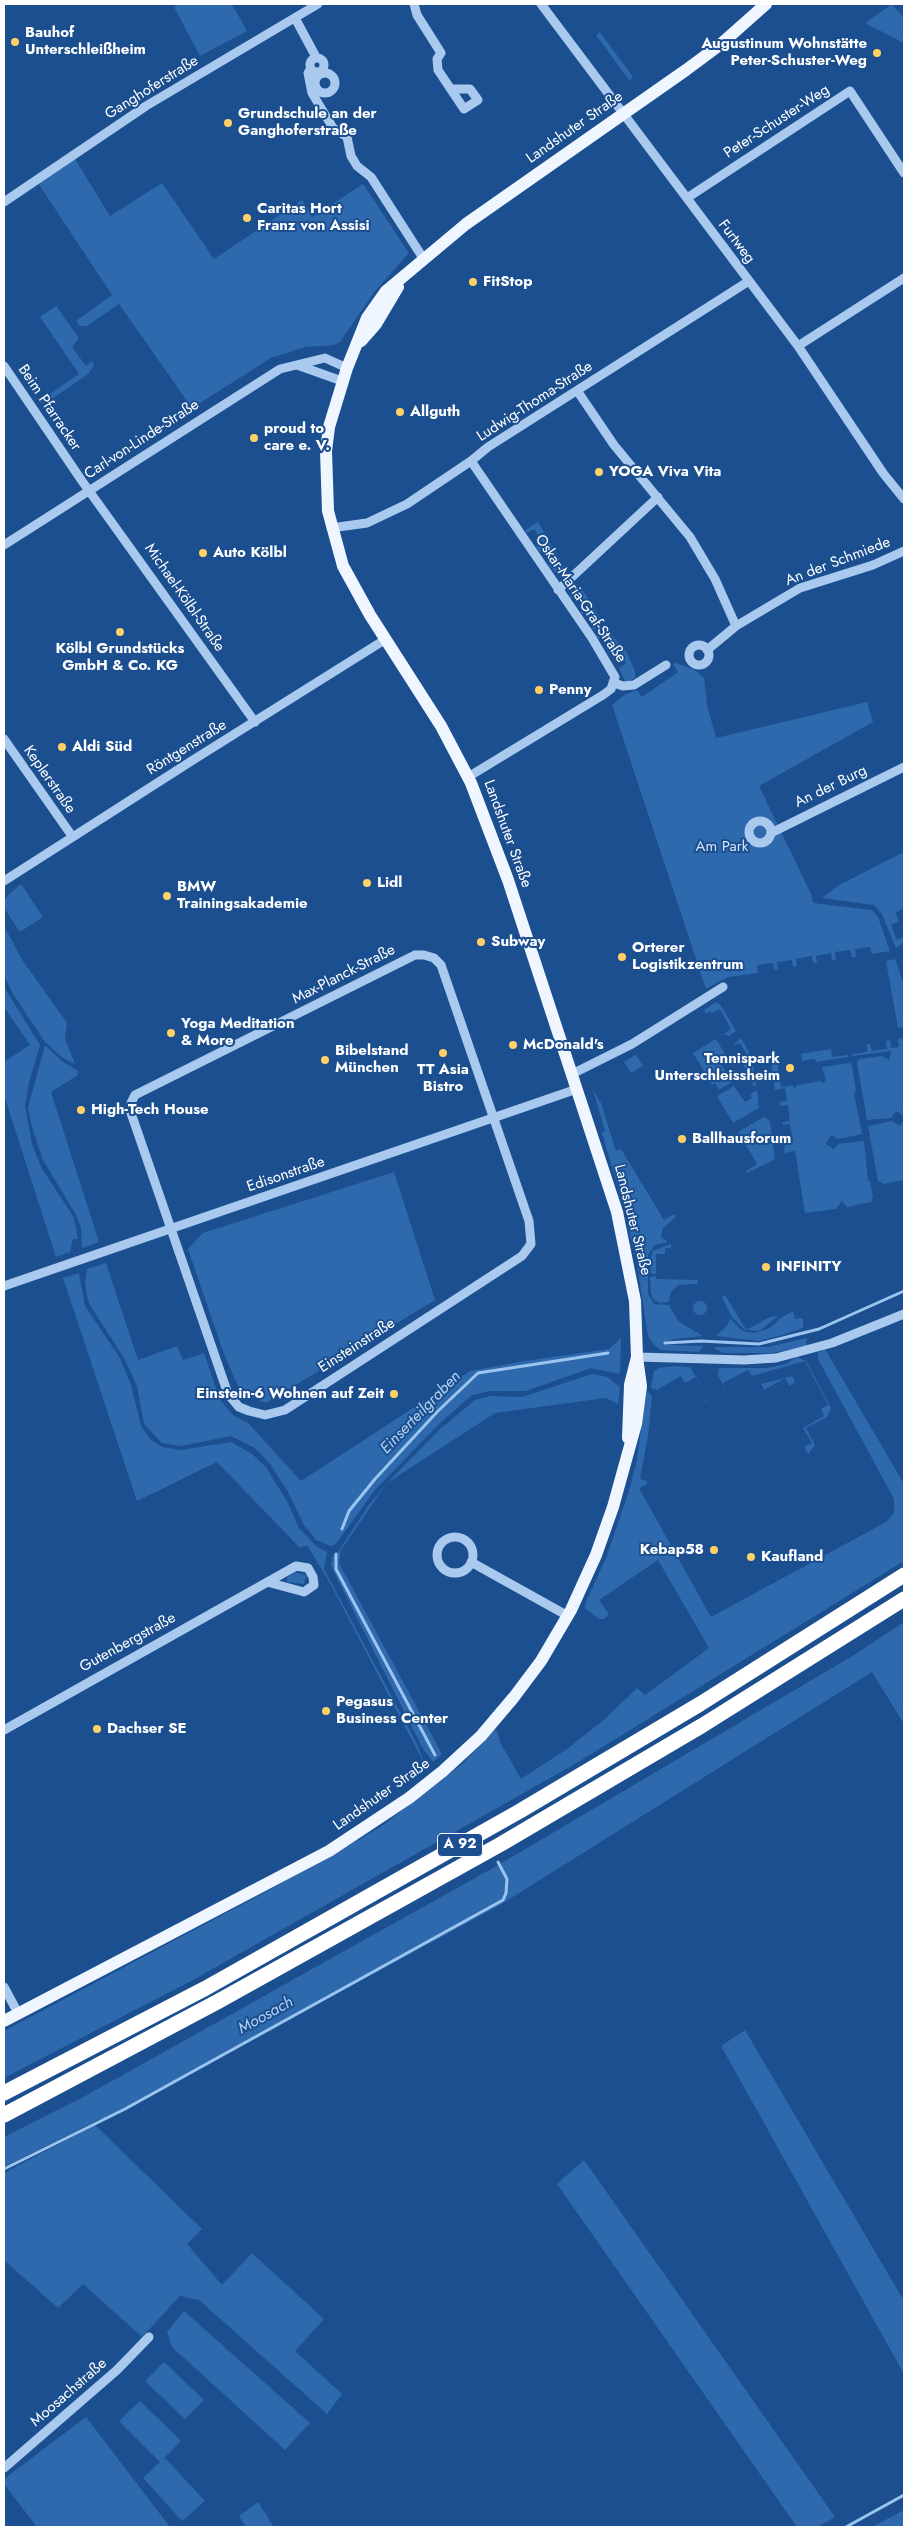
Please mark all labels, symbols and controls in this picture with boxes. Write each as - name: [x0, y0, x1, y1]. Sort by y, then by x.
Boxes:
- place label: Bauhof Unterschleißheim: [25, 24, 146, 59]
- place label: Augustinum Wohnstätte Peter-Schuster-Weg: [701, 35, 867, 70]
- marker: Bauhof Unterschleißheim: [9, 36, 21, 48]
- marker: Augustinum Wohnstätte Peter-Schuster-Weg: [871, 47, 883, 59]
- street label: Ganghoferstraße: [102, 52, 202, 124]
- street label: Peter-Schuster-Weg: [721, 81, 833, 163]
- street label: Landshuter Straße: [523, 88, 627, 168]
- place label: Grundschule an der Ganghoferstraße: [238, 105, 377, 140]
- marker: Grundschule an der Ganghoferstraße: [222, 117, 234, 129]
- place label: Caritas Hort Franz von Assisi: [257, 200, 370, 235]
- marker: Caritas Hort Franz von Assisi: [241, 212, 253, 224]
- street label: Furtweg: [714, 217, 758, 267]
- place label: FitStop: [483, 273, 532, 291]
- marker: FitStop: [467, 276, 479, 288]
- street label: Ludwig-Thoma-Straße: [474, 358, 596, 446]
- street label: Beim Pfarracker: [14, 362, 84, 454]
- street label: Carl-von-Linde-Straße: [81, 396, 203, 484]
- place label: Allguth: [410, 403, 460, 421]
- marker: Allguth: [394, 406, 406, 418]
- place label: proud to care e. V.: [264, 420, 330, 455]
- marker: proud to care e. V.: [248, 432, 260, 444]
- place label: YOGA Viva Vita: [609, 463, 721, 481]
- marker: YOGA Viva Vita: [593, 466, 605, 478]
- street label: Oskar-Maria-Graf-Straße: [530, 532, 630, 666]
- street label: An der Schmiede: [783, 534, 893, 590]
- street label: Michael-Kölbl-Straße: [140, 540, 228, 656]
- place label: Auto Kölbl: [213, 544, 287, 562]
- marker: Auto Kölbl: [197, 547, 209, 559]
- marker: Kölbl Grundstücks GmbH & Co. KG: [114, 626, 126, 638]
- place label: Kölbl Grundstücks GmbH & Co. KG: [56, 640, 184, 675]
- place label: Penny: [549, 681, 591, 699]
- marker: Penny: [533, 684, 545, 696]
- street label: Röntgenstraße: [144, 716, 230, 780]
- place label: Aldi Süd: [72, 738, 132, 756]
- marker: Aldi Süd: [56, 741, 68, 753]
- street label: Keplerstraße: [19, 743, 79, 817]
- street label: An der Burg: [792, 762, 870, 812]
- street label: Landshuter Straße: [479, 778, 535, 890]
- park label: Am Park: [696, 838, 748, 856]
- place label: Lidl: [377, 874, 402, 892]
- marker: Lidl: [361, 877, 373, 889]
- place label: BMW Trainingsakademie: [177, 878, 308, 913]
- marker: BMW Trainingsakademie: [161, 890, 173, 902]
- place label: Subway: [491, 933, 545, 951]
- marker: Subway: [475, 936, 487, 948]
- place label: Orterer Logistikzentrum: [632, 939, 744, 974]
- street label: Max-Planck-Straße: [290, 941, 398, 1009]
- marker: Orterer Logistikzentrum: [616, 951, 628, 963]
- place label: Yoga Meditation & More: [181, 1015, 295, 1050]
- marker: Yoga Meditation & More: [165, 1027, 177, 1039]
- place label: McDonald's: [523, 1036, 604, 1054]
- marker: McDonald's: [507, 1039, 519, 1051]
- place label: Bibelstand München: [335, 1042, 409, 1077]
- marker: TT Asia Bistro: [437, 1047, 449, 1059]
- place label: Tennispark Unterschleissheim: [655, 1050, 780, 1085]
- marker: Bibelstand München: [319, 1054, 331, 1066]
- place label: TT Asia Bistro: [417, 1061, 469, 1096]
- marker: Tennispark Unterschleissheim: [784, 1062, 796, 1074]
- place label: High-Tech House: [91, 1101, 209, 1119]
- marker: High-Tech House: [75, 1104, 87, 1116]
- place label: Ballhausforum: [692, 1130, 791, 1148]
- marker: Ballhausforum: [676, 1133, 688, 1145]
- street label: Edisonstraße: [245, 1153, 327, 1197]
- street label: Landshuter Straße: [610, 1163, 654, 1277]
- place label: INFINITY: [776, 1258, 841, 1276]
- marker: INFINITY: [760, 1261, 772, 1273]
- street label: Einsteinstraße: [315, 1315, 399, 1377]
- water label: Einserteilgraben: [377, 1368, 465, 1458]
- place label: Einstein-6 Wohnen auf Zeit: [196, 1385, 384, 1403]
- marker: Einstein-6 Wohnen auf Zeit: [388, 1388, 400, 1400]
- place label: Kebap58: [640, 1541, 704, 1559]
- marker: Kebap58: [708, 1544, 720, 1556]
- place label: Kaufland: [761, 1548, 823, 1566]
- marker: Kaufland: [745, 1551, 757, 1563]
- street label: Gutenbergstraße: [77, 1609, 179, 1677]
- place label: Pegasus Business Center: [336, 1693, 448, 1728]
- marker: Pegasus Business Center: [320, 1705, 332, 1717]
- place label: Dachser SE: [107, 1720, 187, 1738]
- marker: Dachser SE: [91, 1723, 103, 1735]
- street label: Landshuter Straße: [330, 1755, 434, 1835]
- road number: A 92: [438, 1834, 482, 1856]
- water label: Moosach: [235, 1993, 297, 2039]
- street label: Moosachstraße: [27, 2355, 111, 2431]

